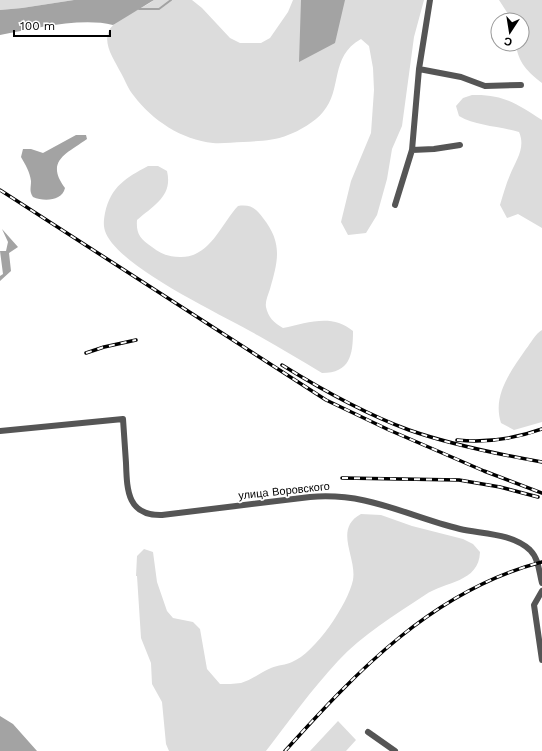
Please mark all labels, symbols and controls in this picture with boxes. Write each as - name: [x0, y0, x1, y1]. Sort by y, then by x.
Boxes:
- scale bar: [14, 12, 110, 38]
- north arrow: [490, 12, 530, 52]
- text: 100 m: [20, 19, 55, 33]
- text: С: [503, 34, 513, 48]
- street label: улица Воровского: [238, 480, 330, 502]

